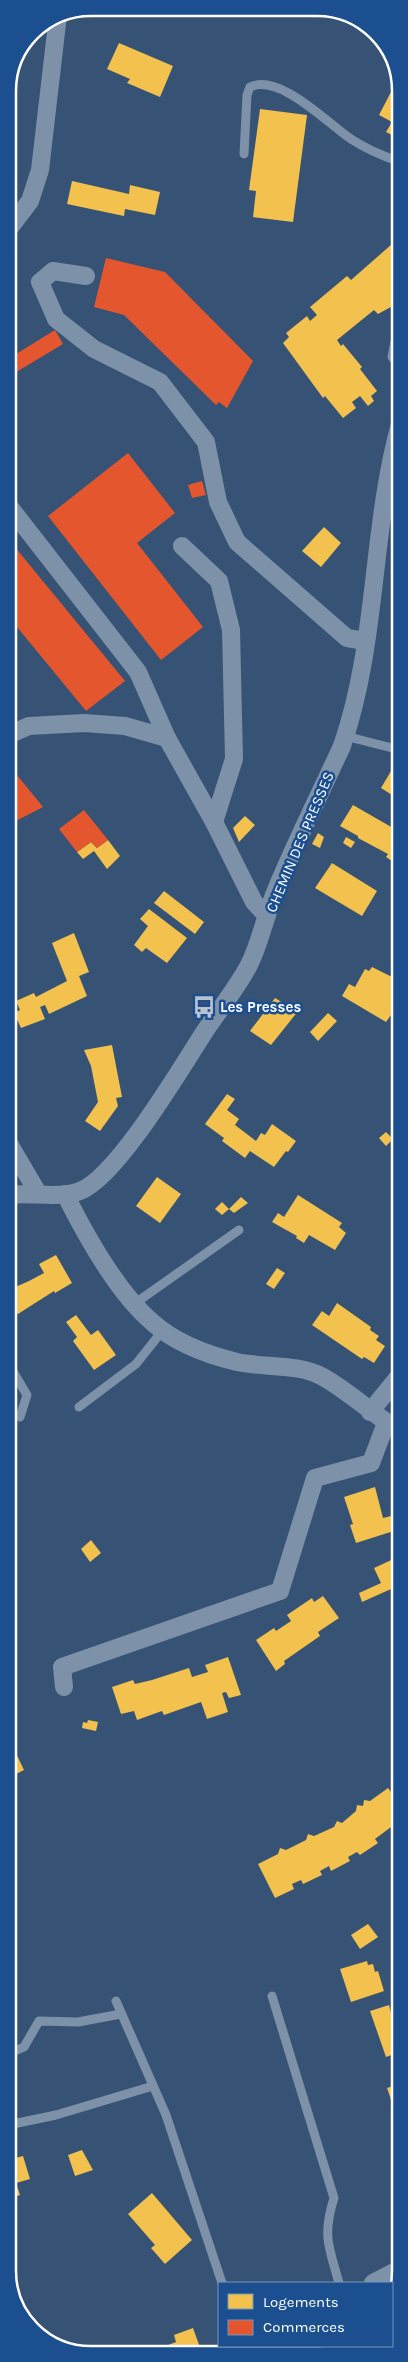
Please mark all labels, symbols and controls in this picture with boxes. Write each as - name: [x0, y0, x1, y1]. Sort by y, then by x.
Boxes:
- street label: CHEMIN DES PRESSES: [262, 769, 338, 915]
- bus stop icon: Les Presses: [191, 994, 217, 1020]
- place label: Les Presses: [220, 998, 301, 1016]
- legend: [218, 2282, 393, 2347]
- text: Logements: [263, 2293, 339, 2311]
- text: Commerces: [263, 2318, 345, 2336]

